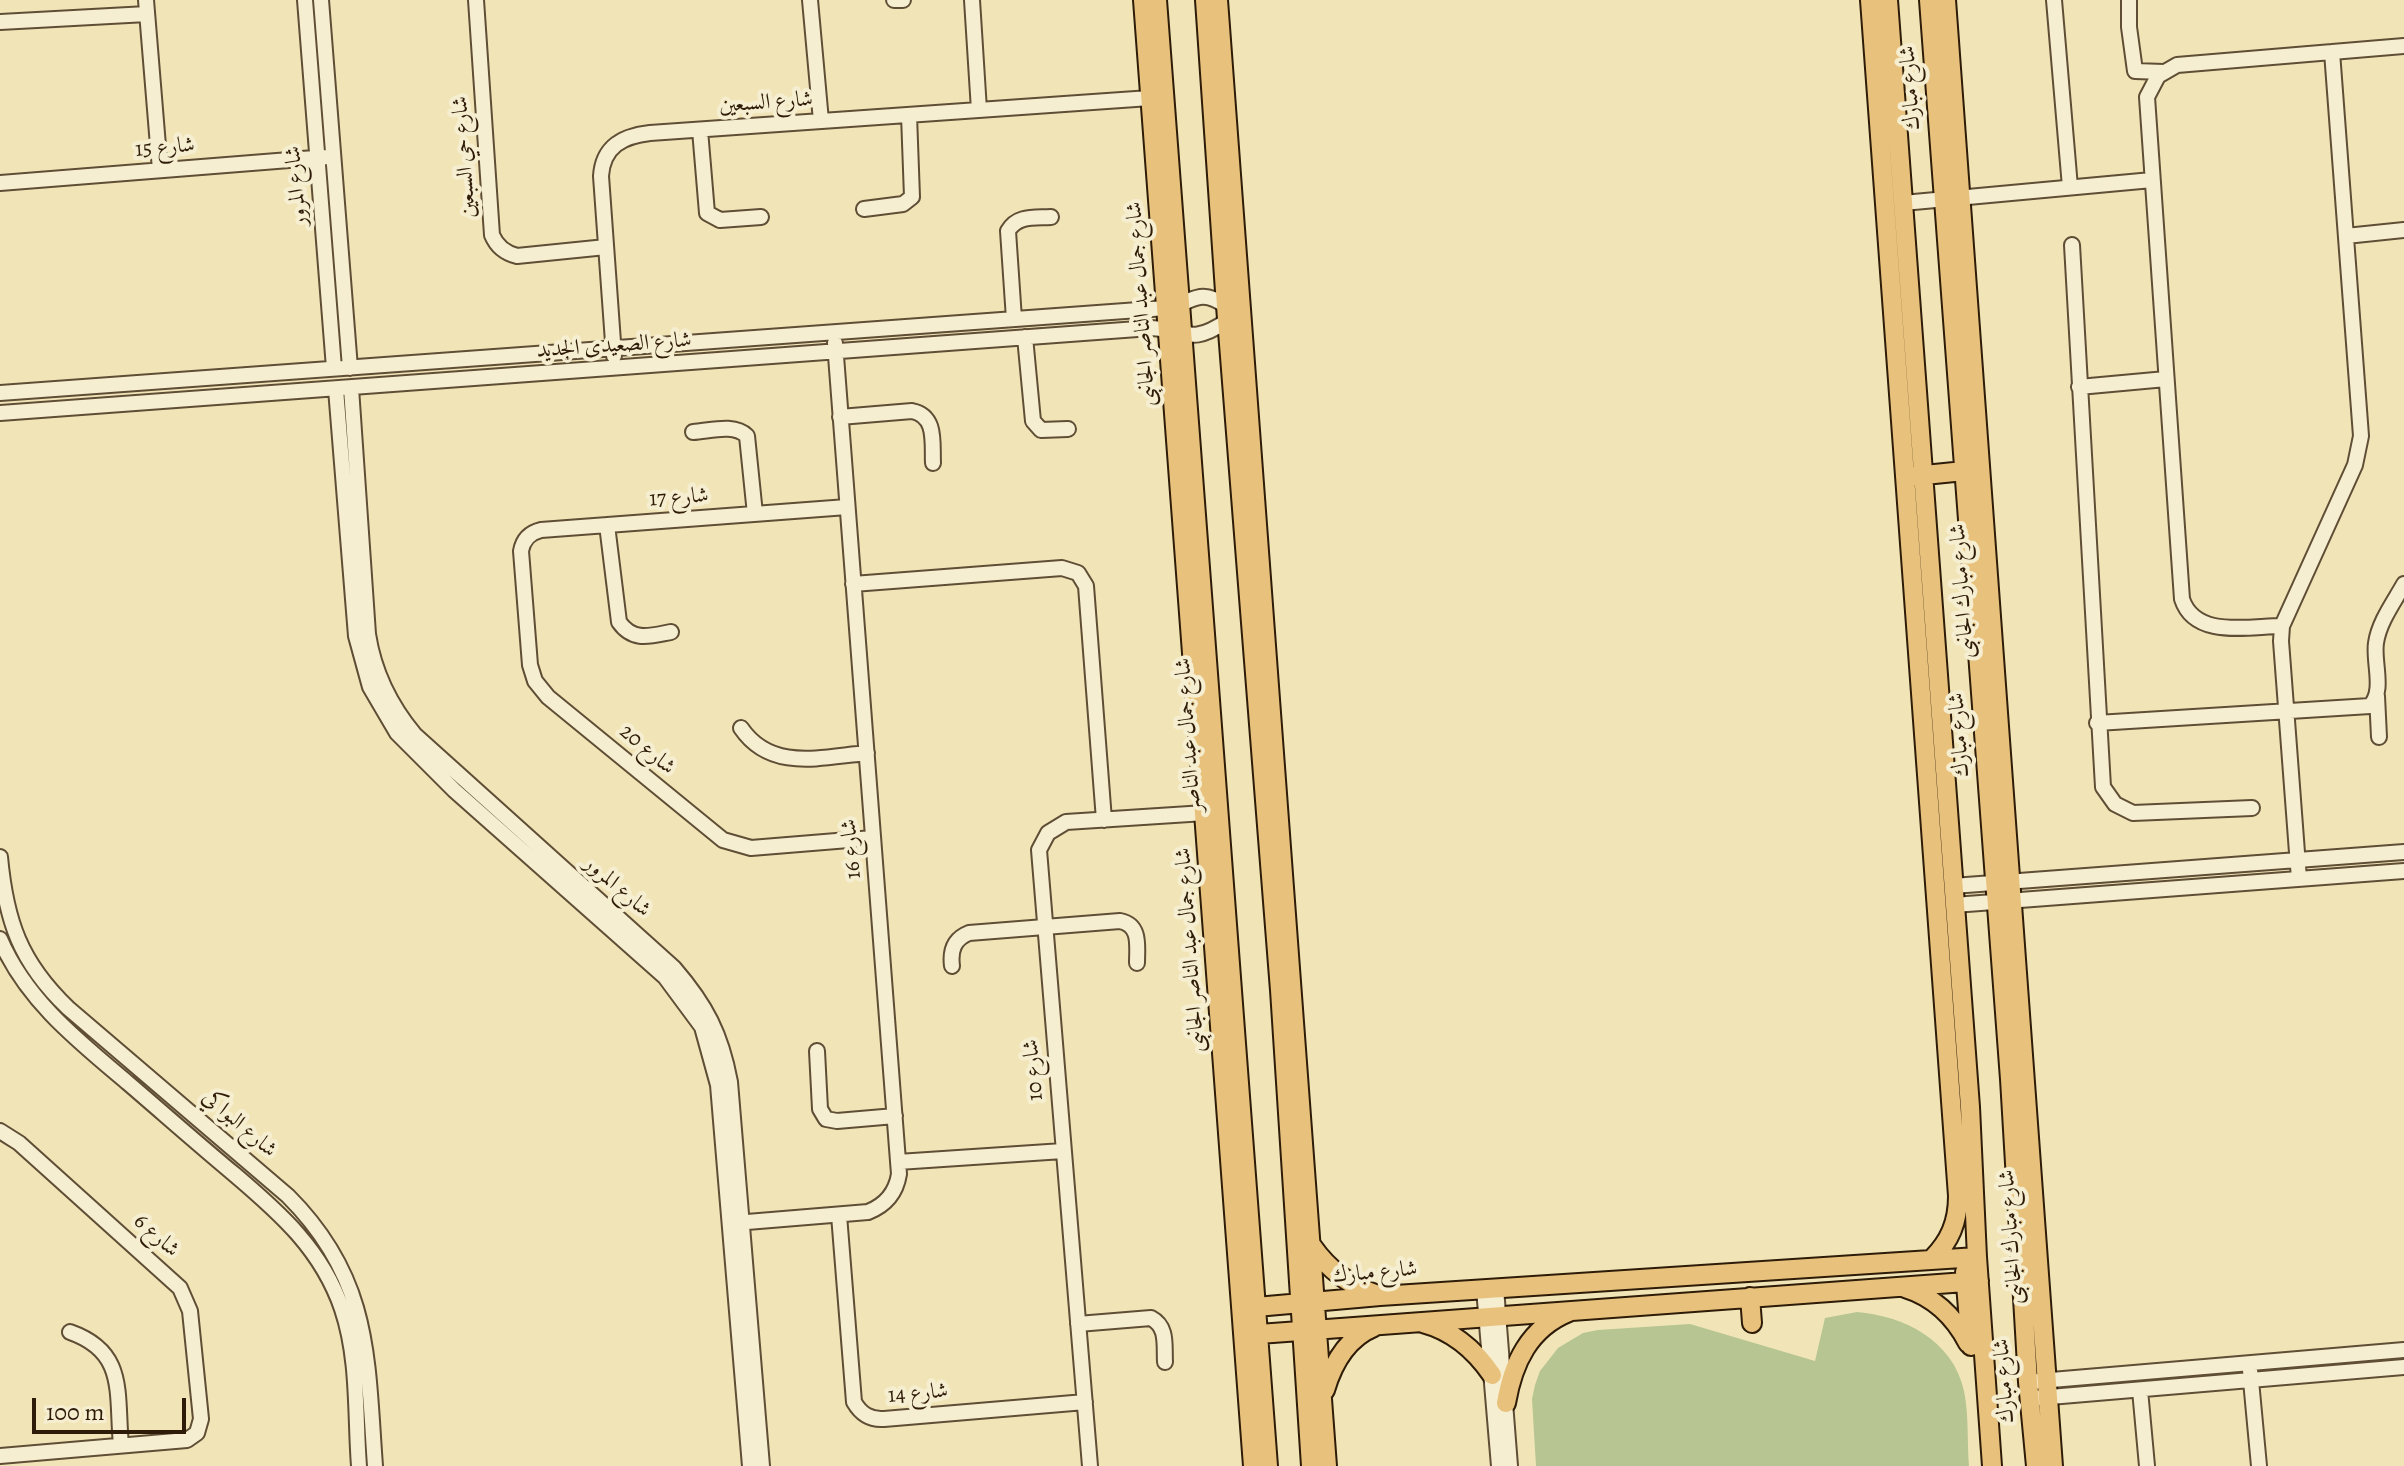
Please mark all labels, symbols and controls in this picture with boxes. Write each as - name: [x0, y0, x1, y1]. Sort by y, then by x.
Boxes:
- street label: شارع مبارك: [1895, 45, 1927, 131]
- street label: شارع السبعين: [718, 87, 814, 119]
- street label: شارع حي السبعين: [448, 95, 482, 219]
- street label: شارع 15: [134, 132, 196, 164]
- street label: شارع المرور: [280, 145, 314, 227]
- street label: شارع جمال عبد الناصر الجانبى: [1122, 201, 1162, 407]
- street label: شارع الصعيدى الجديد: [536, 327, 692, 365]
- street label: شارع 17: [648, 483, 710, 513]
- street label: شارع مبارك الجانبى: [1945, 523, 1981, 659]
- street label: شارع جمال عبد الناصر: [1170, 657, 1208, 813]
- street label: شارع مبارك: [1944, 692, 1976, 778]
- street label: شارع 20: [614, 719, 680, 781]
- street label: شارع 16: [836, 818, 868, 880]
- street label: شارع جمال عبد الناصر الجانبى: [1171, 847, 1211, 1053]
- street label: شارع المرور: [578, 851, 656, 923]
- street label: شارع 10: [1018, 1038, 1050, 1102]
- street label: شارع البواكي: [196, 1084, 282, 1164]
- street label: شارع مبارك الجانبى: [1994, 1169, 2030, 1305]
- street label: شارع 6: [128, 1209, 184, 1263]
- street label: شارع مبارك: [1332, 1256, 1418, 1290]
- street label: شارع مبارك: [1989, 1338, 2021, 1424]
- street label: شارع 14: [887, 1378, 949, 1410]
- scale bar: [36, 1382, 190, 1432]
- text: 100 m: [46, 1396, 105, 1428]

